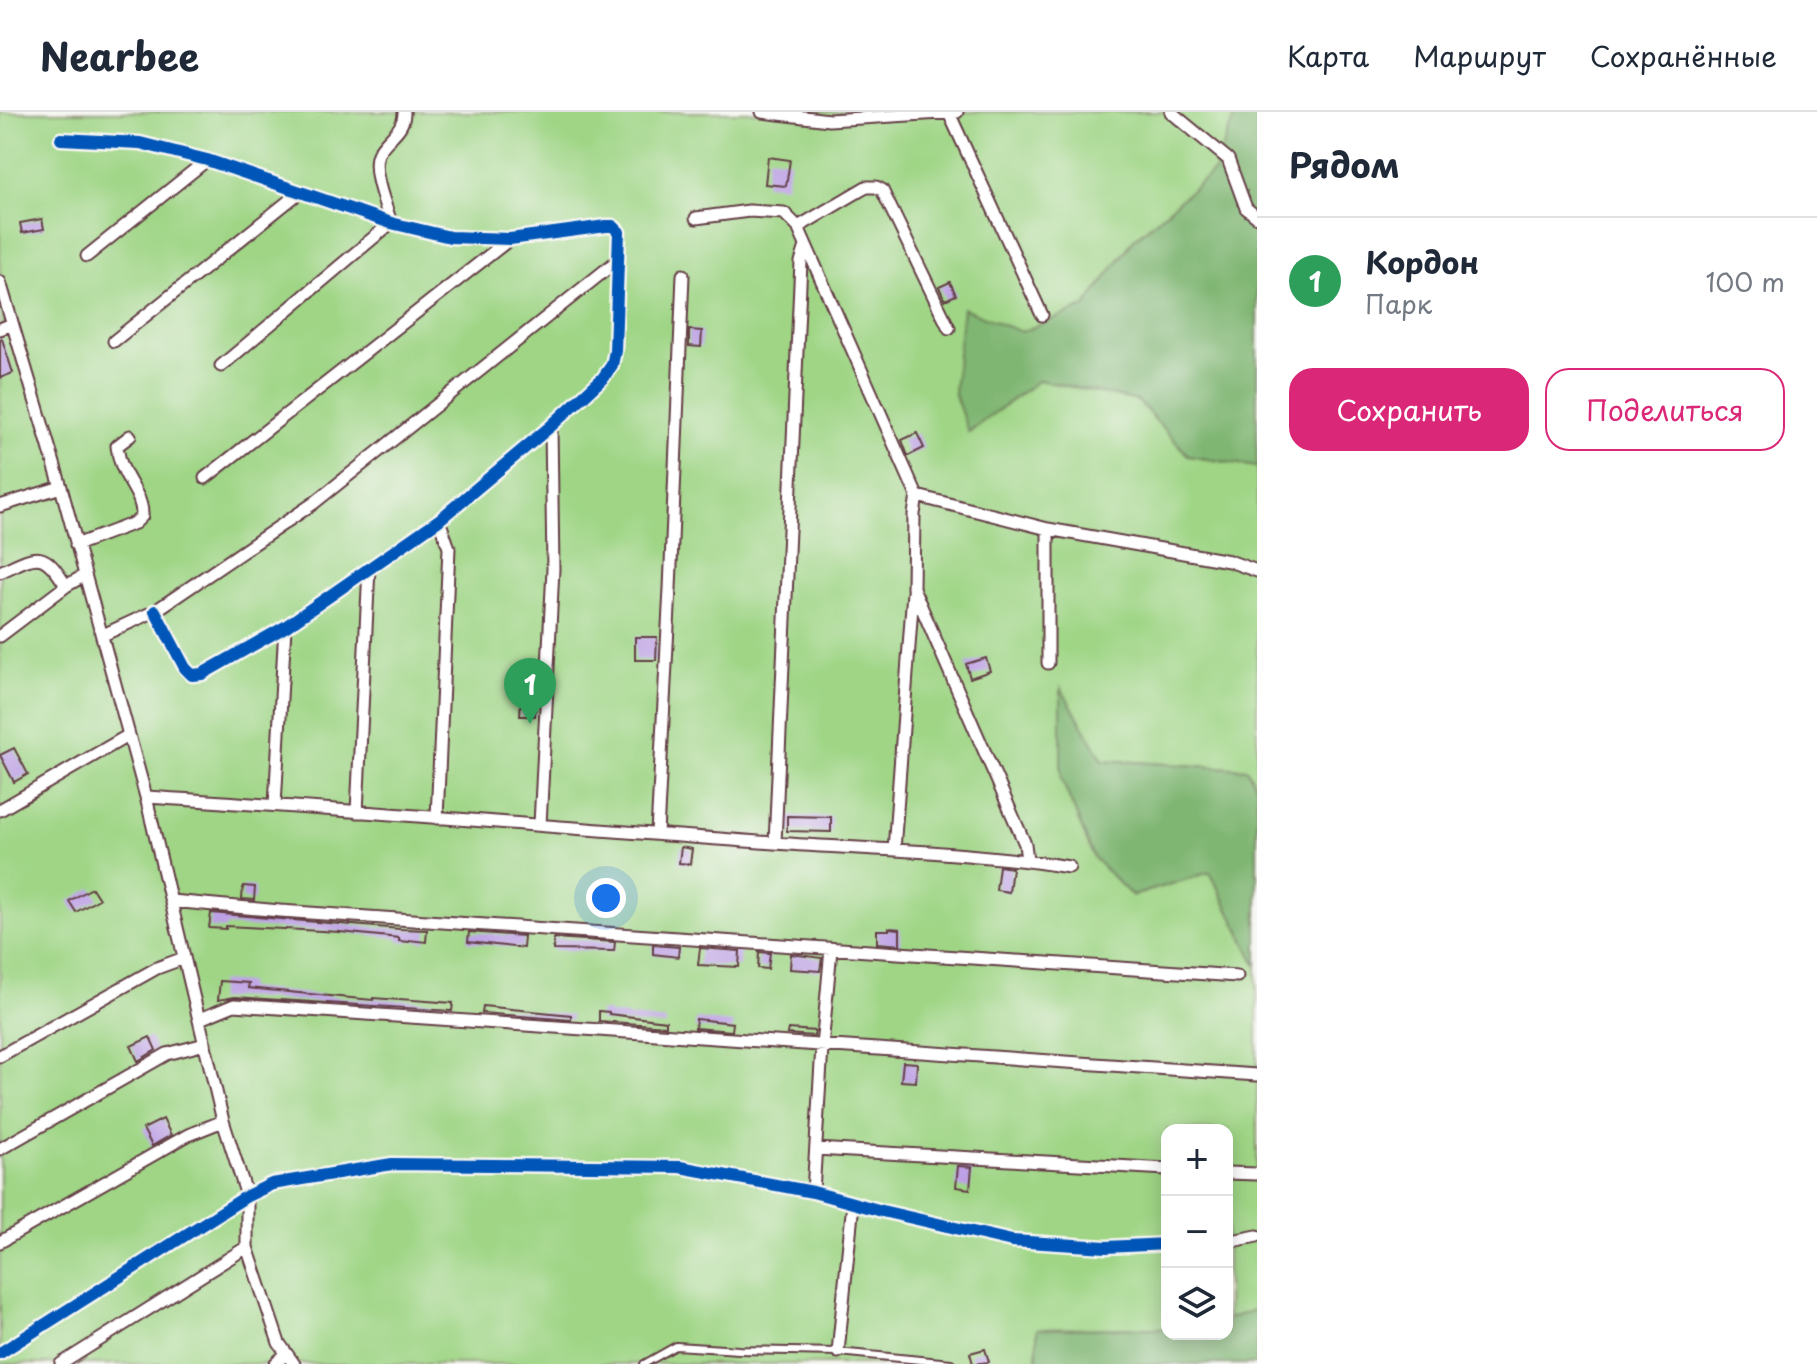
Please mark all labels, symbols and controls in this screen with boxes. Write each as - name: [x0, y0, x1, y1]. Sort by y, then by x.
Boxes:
- text: Nearbee: [40, 27, 199, 84]
- text: Карта: [1287, 34, 1369, 77]
- text: Маршрут: [1413, 34, 1546, 77]
- text: Сохранённые: [1590, 34, 1777, 77]
- text: Рядом: [1289, 138, 1400, 190]
- text: Кордон: [1365, 239, 1479, 284]
- text: 1: [1309, 262, 1321, 301]
- text: 100 m: [1705, 262, 1785, 301]
- text: Парк: [1365, 284, 1432, 323]
- button: Сохранить: [1289, 368, 1529, 451]
- button: Поделиться: [1545, 368, 1785, 451]
- pin: 1: [504, 658, 556, 724]
- your location: [586, 878, 626, 918]
- map controls: [1161, 1124, 1233, 1340]
- button: +: [1161, 1124, 1233, 1196]
- button: −: [1161, 1196, 1233, 1268]
- button: layers: [1161, 1268, 1233, 1340]

